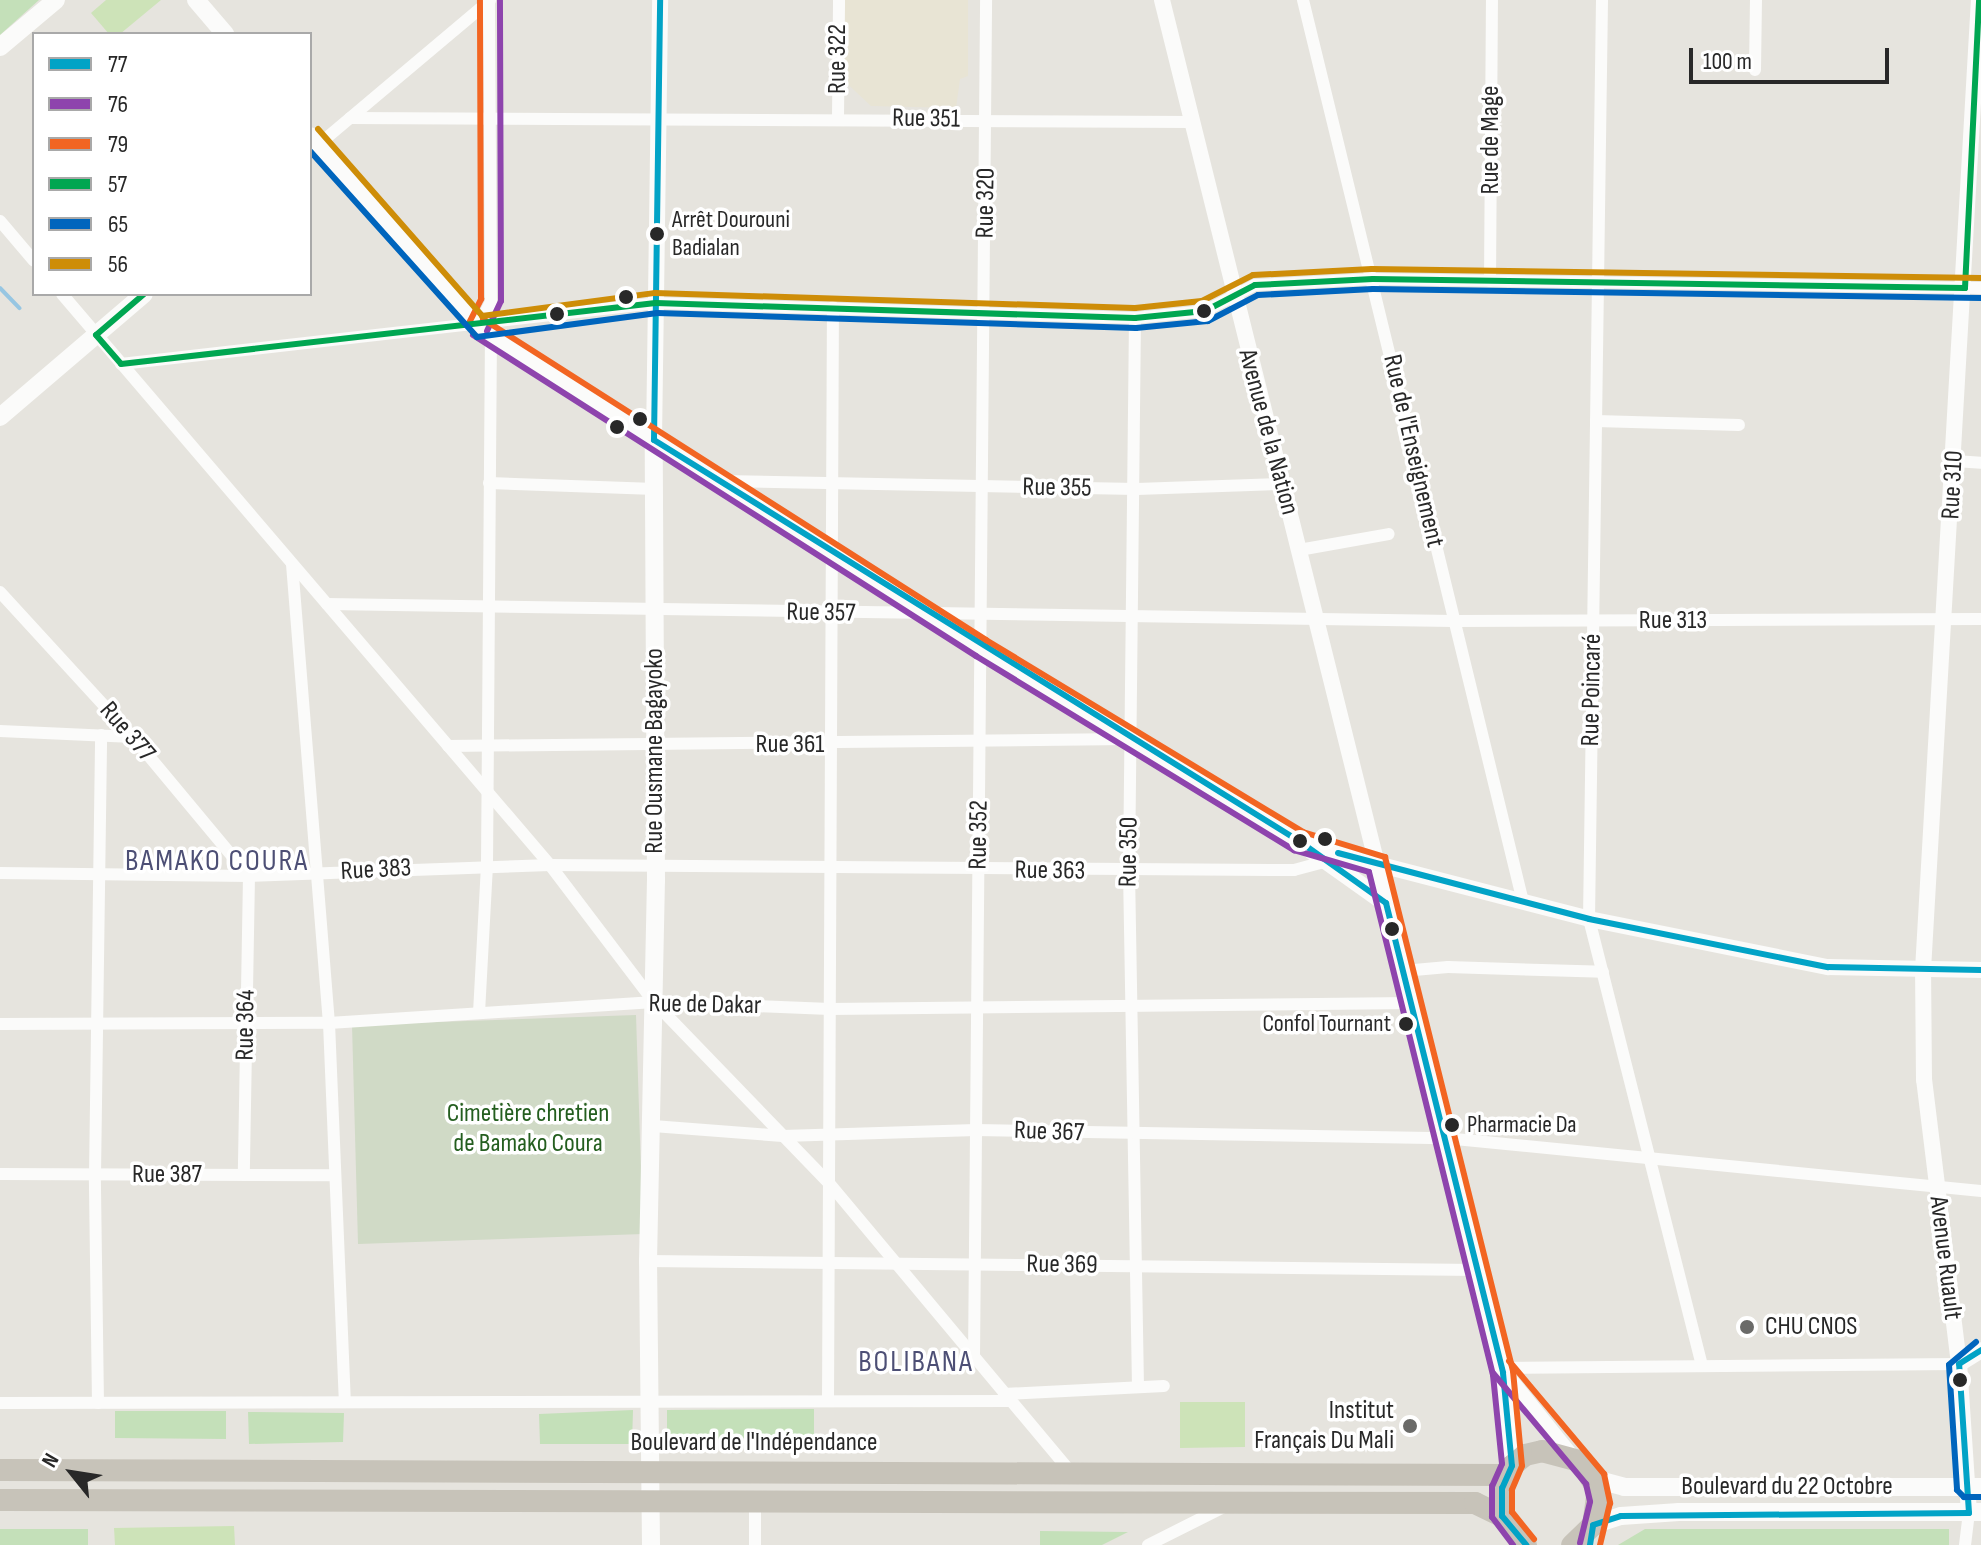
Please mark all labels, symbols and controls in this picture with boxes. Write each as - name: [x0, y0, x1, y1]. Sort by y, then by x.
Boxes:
- street label: Rue 322: [822, 24, 854, 94]
- legend: [32, 32, 312, 296]
- scale bar: [1693, 32, 1893, 82]
- text: 100 m: [1703, 47, 1752, 76]
- text: 77: [108, 50, 127, 79]
- street label: Rue de Mage: [1475, 85, 1507, 195]
- text: 76: [108, 90, 128, 119]
- street label: Rue 351: [892, 103, 960, 135]
- text: 79: [108, 130, 128, 159]
- street label: Rue 320: [970, 167, 1002, 239]
- text: 57: [108, 170, 127, 199]
- place label: Arrêt Dourouni Badialan: [672, 206, 790, 262]
- text: 65: [108, 210, 128, 239]
- marker: Arrêt Dourouni Badialan: [649, 226, 665, 242]
- text: 56: [108, 250, 128, 279]
- unlabelled marker: [618, 289, 634, 305]
- unlabelled marker: [1196, 303, 1212, 319]
- unlabelled marker: [549, 306, 565, 322]
- street label: Avenue de la Nation: [1231, 346, 1305, 518]
- street label: Rue de l'Enseignement: [1376, 352, 1450, 550]
- unlabelled marker: [632, 411, 648, 427]
- unlabelled marker: [609, 419, 625, 435]
- street label: Rue 310: [1936, 450, 1970, 520]
- street label: Rue 355: [1022, 472, 1092, 504]
- street label: Rue 357: [786, 597, 856, 629]
- street label: Rue 313: [1639, 605, 1707, 637]
- street label: Rue Poincaré: [1575, 633, 1609, 747]
- street label: Rue Ousmane Bagayoko: [639, 648, 671, 854]
- street label: Rue 377: [93, 696, 161, 768]
- street label: Rue 361: [756, 729, 824, 761]
- street label: Rue 352: [963, 800, 995, 870]
- street label: Rue 350: [1113, 817, 1145, 887]
- unlabelled marker: [1317, 831, 1333, 847]
- unlabelled marker: [1292, 833, 1308, 849]
- district label: BAMAKO COURA: [125, 843, 309, 879]
- street label: Rue 383: [340, 853, 412, 887]
- street label: Rue 363: [1014, 855, 1086, 887]
- unlabelled marker: [1384, 921, 1400, 937]
- street label: Rue de Dakar: [648, 988, 762, 1022]
- street label: Rue 364: [230, 989, 262, 1061]
- place label: Confol Tournant: [1262, 1010, 1391, 1038]
- marker: Confol Tournant: [1398, 1016, 1414, 1032]
- park label: Cimetière chretien de Bamako Coura: [447, 1098, 609, 1160]
- place label: Pharmacie Da: [1467, 1111, 1577, 1139]
- street label: Rue 367: [1013, 1115, 1085, 1149]
- marker: Pharmacie Da: [1444, 1117, 1460, 1133]
- street label: Rue 387: [132, 1159, 202, 1191]
- street label: Avenue Ruault: [1922, 1194, 1968, 1322]
- street label: Rue 369: [1026, 1249, 1098, 1281]
- place label: CHU CNOS: [1765, 1311, 1857, 1343]
- marker: CHU CNOS: [1736, 1316, 1758, 1338]
- district label: BOLIBANA: [858, 1344, 974, 1380]
- unlabelled marker: [1952, 1372, 1968, 1388]
- place label: Institut Français Du Mali: [1254, 1395, 1394, 1456]
- marker: Institut Français Du Mali: [1401, 1417, 1419, 1435]
- street label: Boulevard de l'Indépendance: [630, 1427, 878, 1459]
- north arrow: [32, 1433, 112, 1513]
- text: N: [36, 1449, 65, 1473]
- street label: Boulevard du 22 Octobre: [1681, 1471, 1893, 1503]

